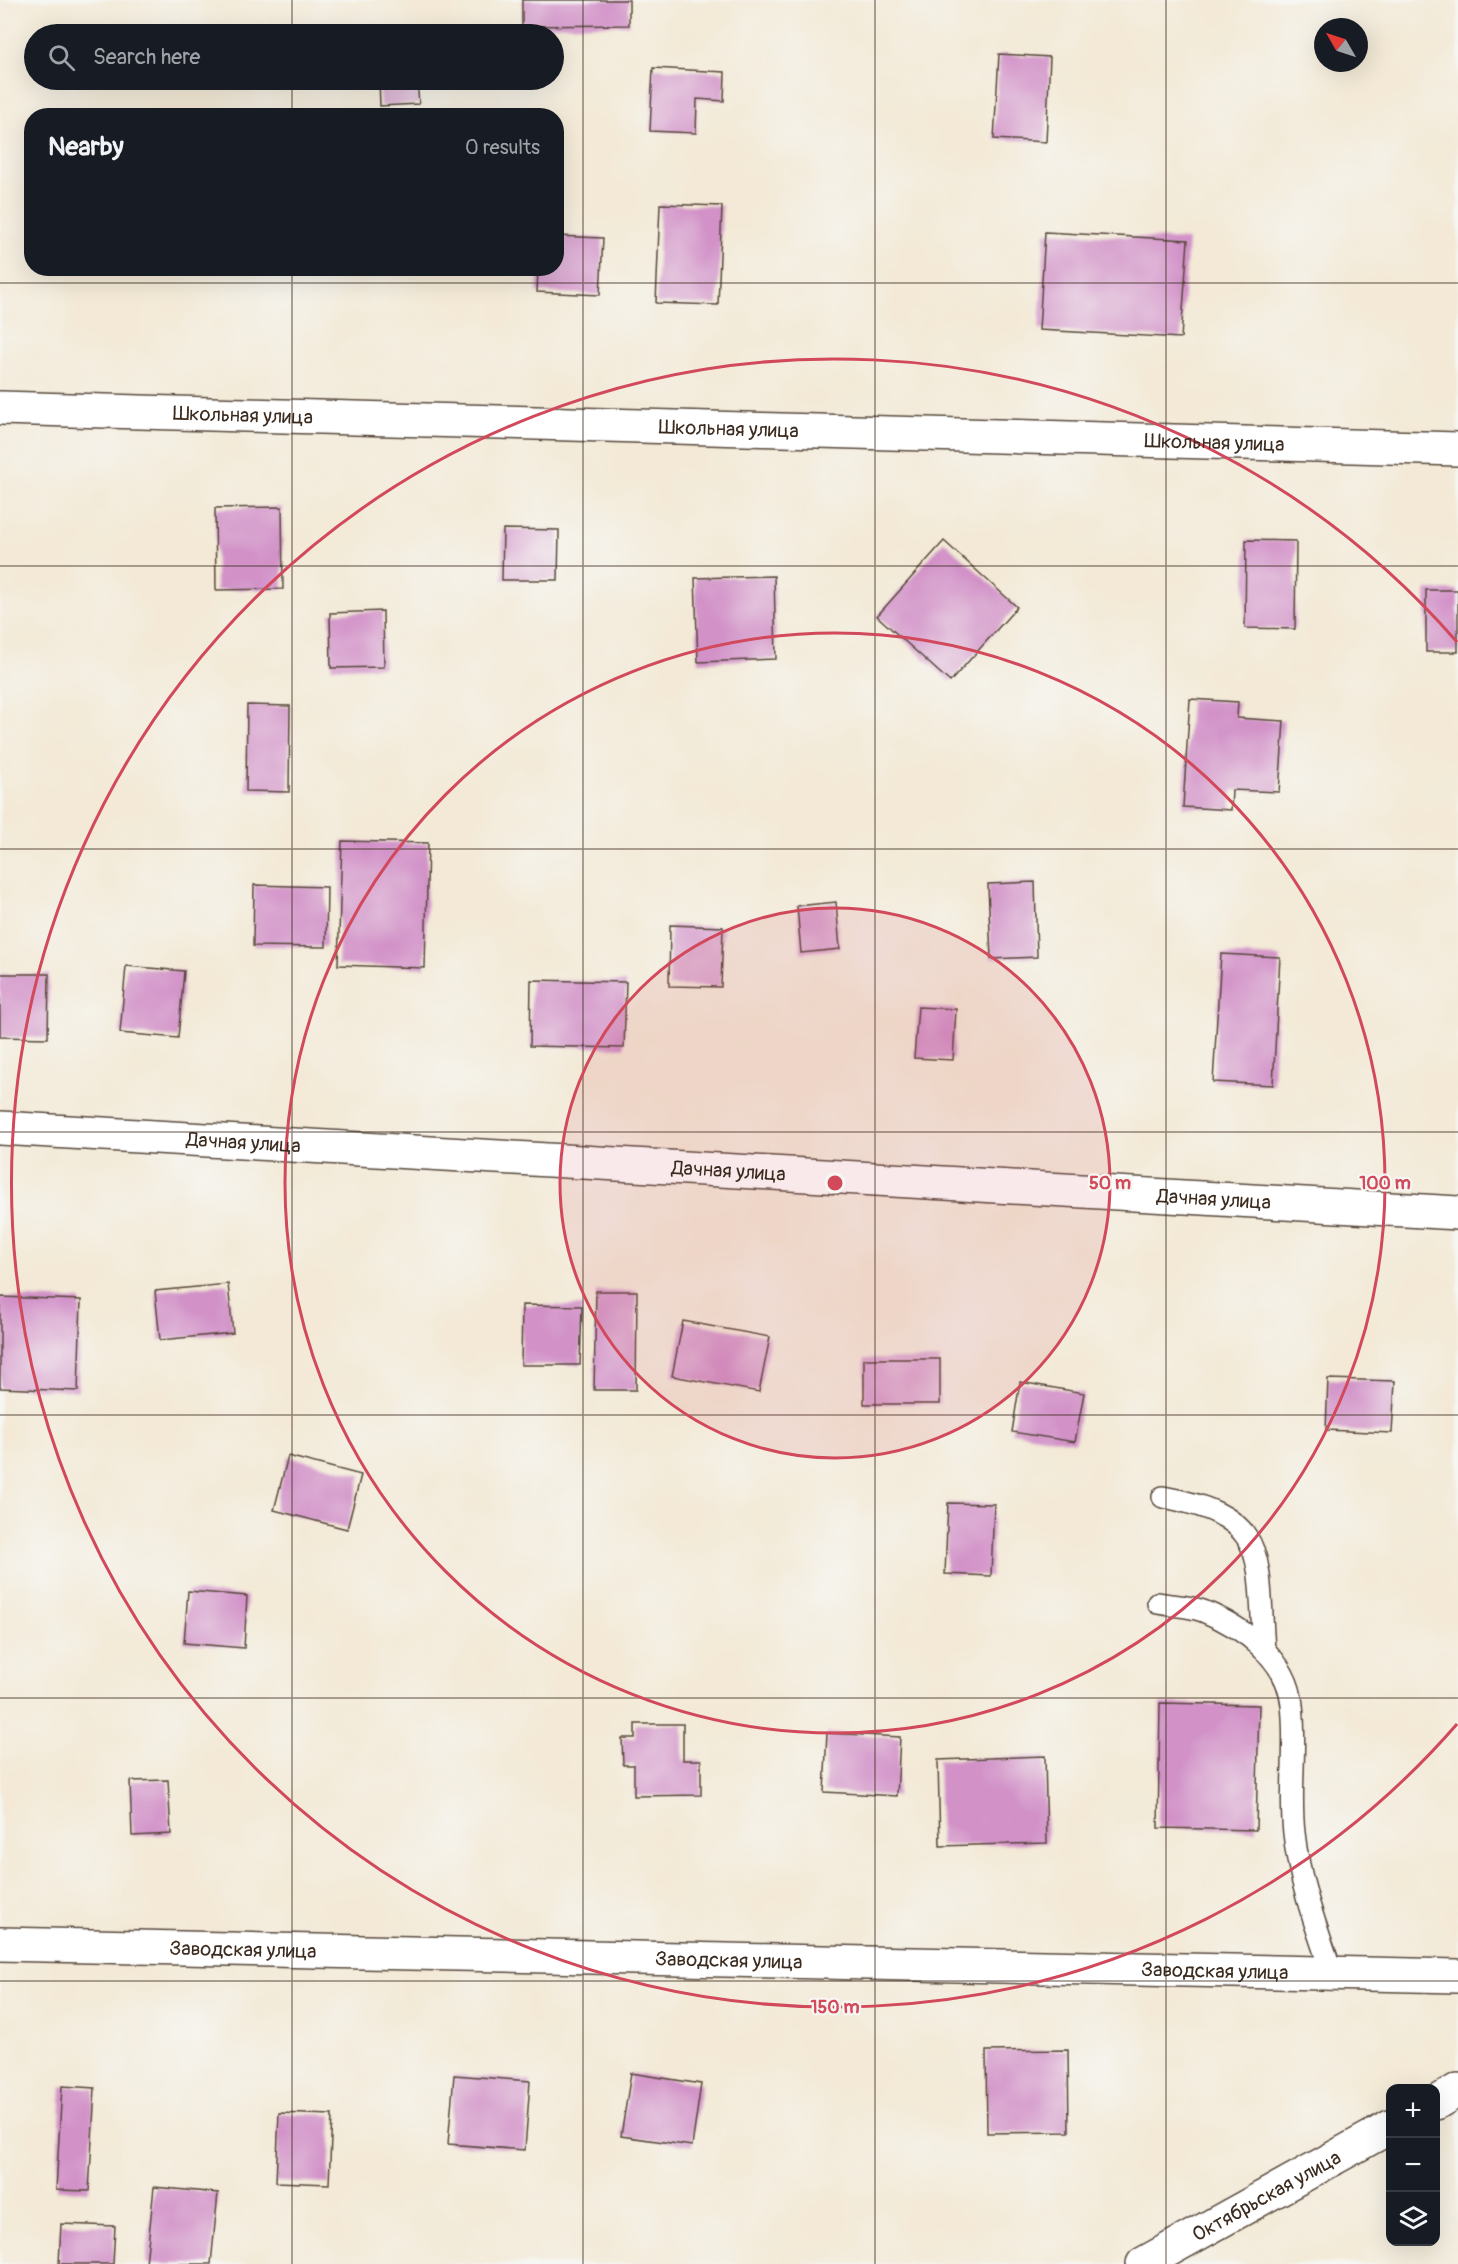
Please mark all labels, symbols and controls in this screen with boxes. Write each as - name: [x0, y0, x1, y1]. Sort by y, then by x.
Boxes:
- north arrow: [1314, 18, 1368, 72]
- search box: [24, 24, 564, 90]
- icon: search: [45, 41, 78, 74]
- text: Search here: [93, 43, 200, 71]
- text: Nearby: [48, 131, 124, 163]
- text: 0 results: [465, 135, 540, 160]
- street label: Школьная улица: [173, 400, 313, 429]
- street label: Школьная улица: [658, 414, 799, 443]
- street label: Школьная улица: [1144, 428, 1285, 457]
- street label: Дачная улица: [185, 1126, 301, 1158]
- street label: Дачная улица: [670, 1155, 787, 1186]
- text: 50 m: [1089, 1172, 1131, 1195]
- text: 100 m: [1359, 1172, 1411, 1195]
- centre of rings: [825, 1173, 845, 1193]
- street label: Дачная улица: [1155, 1183, 1272, 1215]
- street label: Заводская улица: [169, 1935, 317, 1963]
- street label: Заводская улица: [655, 1946, 803, 1974]
- street label: Заводская улица: [1141, 1957, 1289, 1985]
- text: 150 m: [811, 1996, 860, 2019]
- map controls: [1386, 2084, 1440, 2246]
- button: +: [1386, 2084, 1440, 2138]
- button: −: [1386, 2138, 1440, 2192]
- street label: Октябрьская улица: [1188, 2144, 1345, 2247]
- button: layers: [1386, 2192, 1440, 2246]

